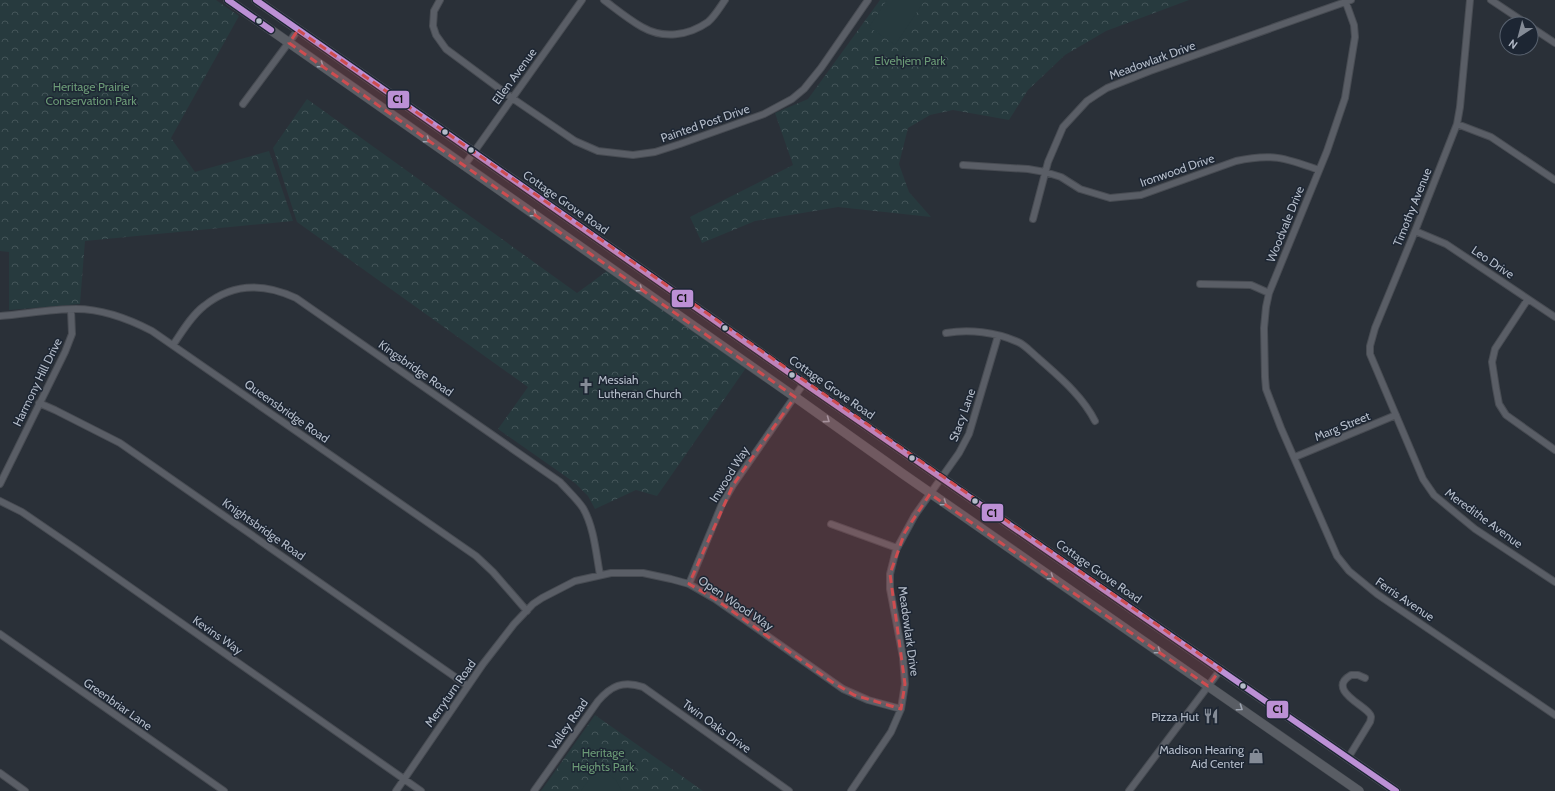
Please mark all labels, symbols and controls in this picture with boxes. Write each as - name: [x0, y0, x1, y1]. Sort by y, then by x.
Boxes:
- unlabelled marker: [254, 16, 264, 26]
- north arrow: [1499, 16, 1539, 56]
- text: N: [1506, 36, 1520, 52]
- street label: Meadowlark Drive: [1107, 37, 1197, 83]
- street label: Ellen Avenue: [489, 45, 539, 107]
- park label: Elvehjem Park: [874, 53, 946, 68]
- one-way arrow: [316, 60, 323, 67]
- park label: Heritage Prairie Conservation Park: [45, 79, 137, 108]
- line badge: C1: [387, 90, 410, 109]
- text: C1: [393, 92, 403, 106]
- street label: Painted Post Drive: [659, 101, 751, 145]
- unlabelled marker: [440, 127, 450, 137]
- one-way arrow: [423, 135, 430, 142]
- unlabelled marker: [466, 145, 476, 155]
- street label: Ironwood Drive: [1138, 150, 1216, 190]
- street label: Timothy Avenue: [1389, 166, 1435, 248]
- street label: Cottage Grove Road: [520, 167, 612, 237]
- street label: Woodvale Drive: [1263, 184, 1307, 264]
- one-way arrow: [530, 209, 537, 217]
- street label: Leo Drive: [1469, 242, 1517, 282]
- one-way arrow: [636, 284, 643, 291]
- line badge: C1: [671, 289, 694, 308]
- text: C1: [677, 291, 687, 305]
- unlabelled marker: [720, 323, 730, 333]
- street label: Harmony Hill Drive: [9, 335, 65, 429]
- street label: Kingsbridge Road: [376, 337, 456, 399]
- street label: Cottage Grove Road: [786, 352, 878, 422]
- unlabelled marker: [787, 370, 797, 380]
- place label: Messiah Lutheran Church: [598, 372, 682, 401]
- street label: Queensbridge Road: [242, 376, 332, 446]
- church icon: Messiah Lutheran Church: [577, 377, 595, 395]
- street label: Stacy Lane: [945, 386, 979, 444]
- street label: Marg Street: [1312, 408, 1372, 444]
- one-way arrow: [822, 415, 829, 422]
- street label: Inwood Way: [706, 443, 752, 505]
- unlabelled marker: [907, 453, 917, 463]
- street label: Meredithe Avenue: [1442, 485, 1526, 551]
- street label: Knightsbridge Road: [220, 495, 308, 563]
- unlabelled marker: [970, 496, 980, 506]
- one-way arrow: [940, 498, 947, 506]
- line badge: C1: [981, 503, 1004, 522]
- text: C1: [987, 506, 997, 520]
- street label: Cottage Grove Road: [1053, 536, 1145, 606]
- street label: Open Wood Way: [696, 572, 776, 634]
- one-way arrow: [1047, 572, 1054, 580]
- street label: Ferris Avenue: [1373, 574, 1437, 624]
- street label: Meadowlark Drive: [895, 585, 923, 677]
- street label: Kevins Way: [190, 612, 246, 658]
- one-way arrow: [1153, 646, 1160, 653]
- street label: Merryturn Road: [421, 656, 479, 730]
- street label: Greenbriar Lane: [81, 675, 155, 733]
- unlabelled marker: [1238, 681, 1248, 691]
- street label: Valley Road: [545, 696, 591, 752]
- street label: Twin Oaks Drive: [680, 696, 754, 756]
- line badge: C1: [1266, 700, 1289, 719]
- text: C1: [1273, 702, 1283, 716]
- one-way arrow: [1236, 703, 1243, 711]
- restaurant icon: Pizza Hut: [1202, 707, 1220, 725]
- place label: Pizza Hut: [1151, 709, 1199, 724]
- place label: Madison Hearing Aid Center: [1159, 742, 1245, 771]
- park label: Heritage Heights Park: [572, 745, 635, 774]
- shop icon: Madison Hearing Aid Center: [1247, 747, 1265, 765]

